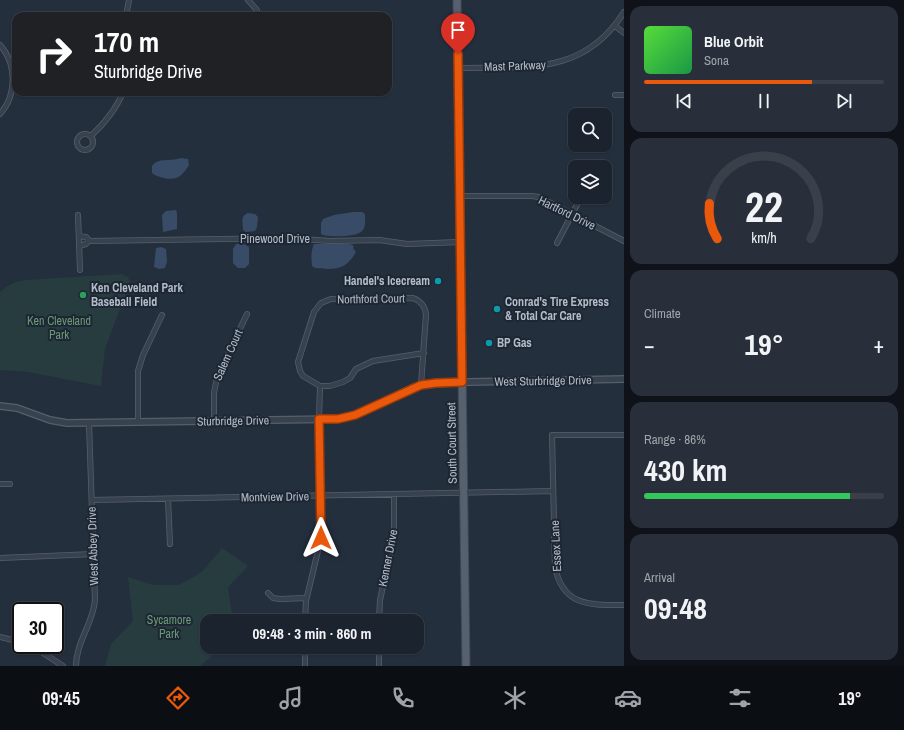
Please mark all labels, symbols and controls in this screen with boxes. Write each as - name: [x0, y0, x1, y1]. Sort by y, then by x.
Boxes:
- pin: [441, 13, 475, 54]
- icon: arrive: [447, 19, 469, 41]
- text: 170 m: [94, 23, 159, 61]
- icon: right: [28, 28, 80, 80]
- text: Blue Orbit: [704, 31, 763, 52]
- text: Sona: [704, 52, 729, 69]
- street label: Mast Parkway: [484, 57, 546, 75]
- text: Sturbridge Drive: [94, 59, 202, 84]
- icon: previous: [673, 90, 695, 112]
- icon: pause: [753, 90, 775, 112]
- icon: next: [833, 90, 855, 112]
- map controls: [568, 108, 612, 204]
- button: search: [568, 108, 612, 152]
- button: layers: [568, 160, 612, 204]
- text: 22: [745, 179, 783, 235]
- street label: Hartford Drive: [536, 192, 598, 234]
- text: km/h: [751, 228, 777, 247]
- street label: Pinewood Drive: [240, 231, 310, 247]
- place label: Handel's Icecream: [344, 273, 430, 289]
- marker: Handel's Icecream: [433, 276, 443, 286]
- place label: Ken Cleveland Park Baseball Field: [91, 280, 183, 310]
- marker: Ken Cleveland Park Baseball Field: [78, 290, 88, 300]
- street label: Northford Court: [337, 290, 405, 308]
- place label: Conrad's Tire Express & Total Car Care: [505, 294, 609, 324]
- marker: Conrad's Tire Express & Total Car Care: [492, 304, 502, 314]
- text: Climate: [644, 305, 681, 322]
- park label: Ken Cleveland Park: [27, 313, 91, 343]
- text: 19°: [744, 324, 784, 364]
- street label: Salem Court: [210, 327, 247, 383]
- text: −: [644, 330, 655, 360]
- text: +: [873, 330, 884, 360]
- place label: BP Gas: [497, 335, 532, 351]
- marker: BP Gas: [484, 338, 494, 348]
- street label: West Sturbridge Drive: [494, 372, 592, 390]
- street label: South Court Street: [443, 402, 461, 484]
- street label: Sturbridge Drive: [197, 412, 269, 430]
- text: Range · 86%: [644, 431, 706, 448]
- text: 430 km: [644, 450, 727, 490]
- street label: Montview Drive: [241, 488, 309, 506]
- street label: West Abbey Drive: [84, 506, 102, 586]
- position arrow: [300, 517, 342, 559]
- street label: Essex Lane: [547, 520, 565, 572]
- street label: Kenner Drive: [375, 528, 401, 588]
- text: Arrival: [644, 569, 675, 586]
- text: 09:48: [644, 588, 707, 628]
- speed limit sign: 30: [12, 602, 64, 654]
- park label: Sycamore Park: [147, 612, 191, 642]
- text: 09:48 · 3 min · 860 m: [253, 623, 371, 644]
- icon: directions: [164, 684, 192, 712]
- icon: music: [277, 684, 305, 712]
- icon: phone: [389, 684, 417, 712]
- icon: climate: [501, 684, 529, 712]
- icon: car: [614, 684, 642, 712]
- icon: filters: [726, 684, 754, 712]
- text: 09:45: [42, 686, 80, 711]
- text: 19°: [838, 686, 862, 711]

